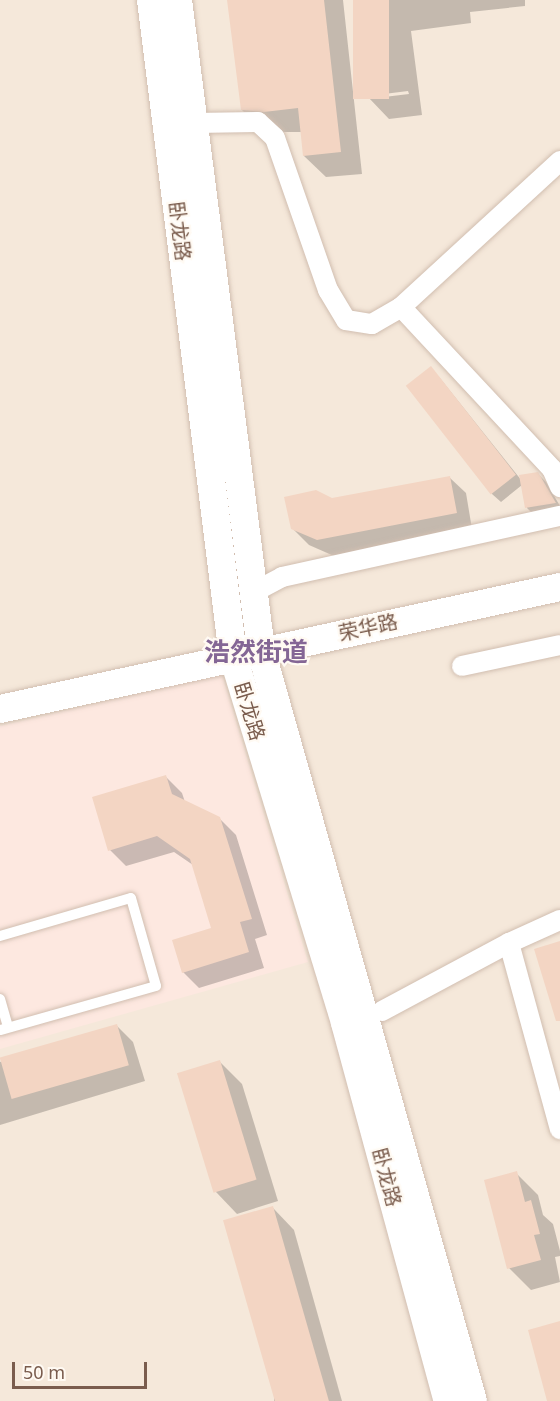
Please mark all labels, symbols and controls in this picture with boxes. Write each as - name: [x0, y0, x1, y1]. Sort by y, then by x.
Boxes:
- street label: 卧龙路: [164, 200, 196, 262]
- street label: 荣华路: [336, 609, 400, 645]
- district label: 浩然街道: [204, 636, 308, 668]
- street label: 卧龙路: [230, 679, 270, 743]
- street label: 卧龙路: [368, 1145, 406, 1209]
- scale bar: [15, 1350, 150, 1388]
- text: 50 m: [23, 1360, 65, 1384]

